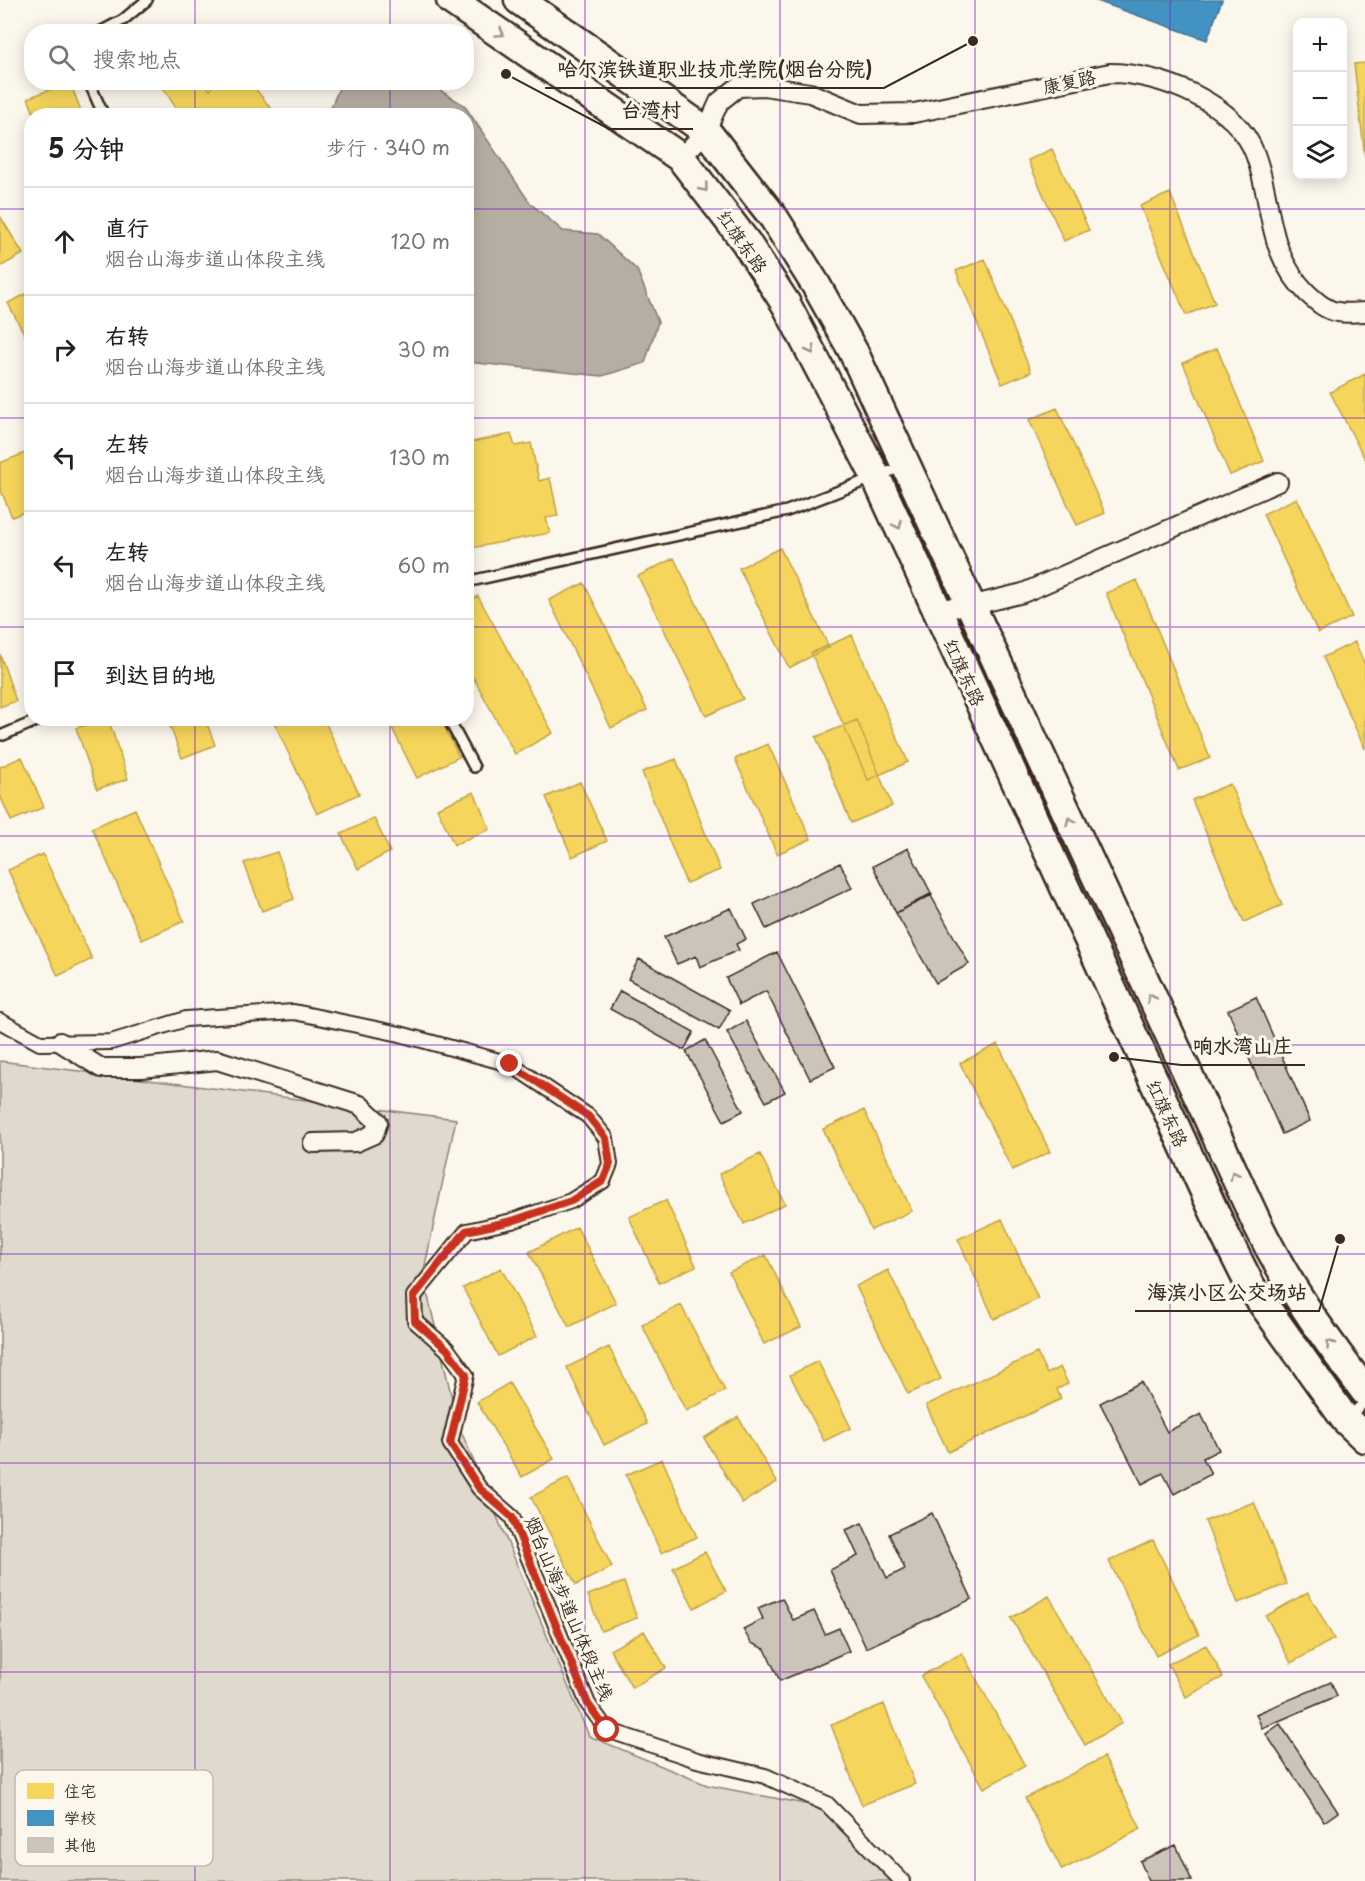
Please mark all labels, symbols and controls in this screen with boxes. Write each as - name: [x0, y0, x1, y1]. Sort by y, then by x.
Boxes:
- map controls: [1293, 18, 1347, 180]
- button: +: [1293, 18, 1347, 72]
- search box: [24, 24, 474, 90]
- one-way arrow: [493, 26, 504, 37]
- icon: search: [45, 41, 78, 74]
- text: 搜索地点: [93, 41, 181, 74]
- callout: 哈尔滨铁道职业技术学院(烟台分院): [545, 50, 884, 88]
- text: 哈尔滨铁道职业技术学院(烟台分院): [557, 53, 873, 83]
- street label: 康复路: [1040, 62, 1098, 100]
- button: −: [1293, 72, 1347, 126]
- callout: 台湾村: [609, 91, 693, 129]
- text: 台湾村: [621, 94, 681, 124]
- button: layers: [1293, 126, 1347, 180]
- text: 5 分钟: [48, 128, 124, 167]
- text: 步行 · 340 m: [327, 132, 450, 162]
- one-way arrow: [697, 181, 708, 192]
- street label: 红旗东路: [711, 204, 775, 278]
- text: 直行: [105, 210, 149, 243]
- icon: ahead: [48, 225, 81, 258]
- text: 120 m: [391, 226, 450, 256]
- text: 烟台山海步道山体段主线: [105, 243, 325, 273]
- text: 右转: [105, 318, 149, 351]
- icon: right: [48, 333, 81, 366]
- text: 30 m: [397, 334, 450, 364]
- one-way arrow: [804, 344, 815, 354]
- text: 烟台山海步道山体段主线: [105, 351, 325, 381]
- text: 左转: [105, 426, 149, 459]
- icon: left: [48, 441, 81, 474]
- text: 130 m: [390, 442, 450, 472]
- text: 烟台山海步道山体段主线: [105, 459, 325, 489]
- one-way arrow: [891, 518, 903, 529]
- text: 左转: [105, 534, 149, 567]
- icon: left: [48, 549, 81, 582]
- text: 60 m: [398, 550, 450, 580]
- text: 烟台山海步道山体段主线: [105, 567, 325, 597]
- street label: 红旗东路: [938, 634, 992, 710]
- icon: arrive: [48, 657, 81, 690]
- text: 到达目的地: [105, 657, 215, 690]
- one-way arrow: [1065, 817, 1077, 828]
- one-way arrow: [1147, 994, 1159, 1005]
- callout: 响水湾山庄: [1181, 1027, 1305, 1065]
- text: 响水湾山庄: [1193, 1030, 1293, 1060]
- route end: [496, 1050, 522, 1076]
- street label: 红旗东路: [1141, 1075, 1195, 1151]
- one-way arrow: [1229, 1171, 1241, 1182]
- callout: 海滨小区公交场站: [1135, 1273, 1319, 1311]
- text: 海滨小区公交场站: [1147, 1276, 1307, 1306]
- one-way arrow: [1326, 1340, 1337, 1351]
- street label: 烟台山海步道山体段主线: [519, 1512, 621, 1704]
- route start: [593, 1716, 619, 1742]
- legend: [15, 1770, 213, 1866]
- text: 住宅: [64, 1778, 96, 1802]
- text: 学校: [64, 1805, 96, 1829]
- text: 其他: [64, 1832, 96, 1856]

